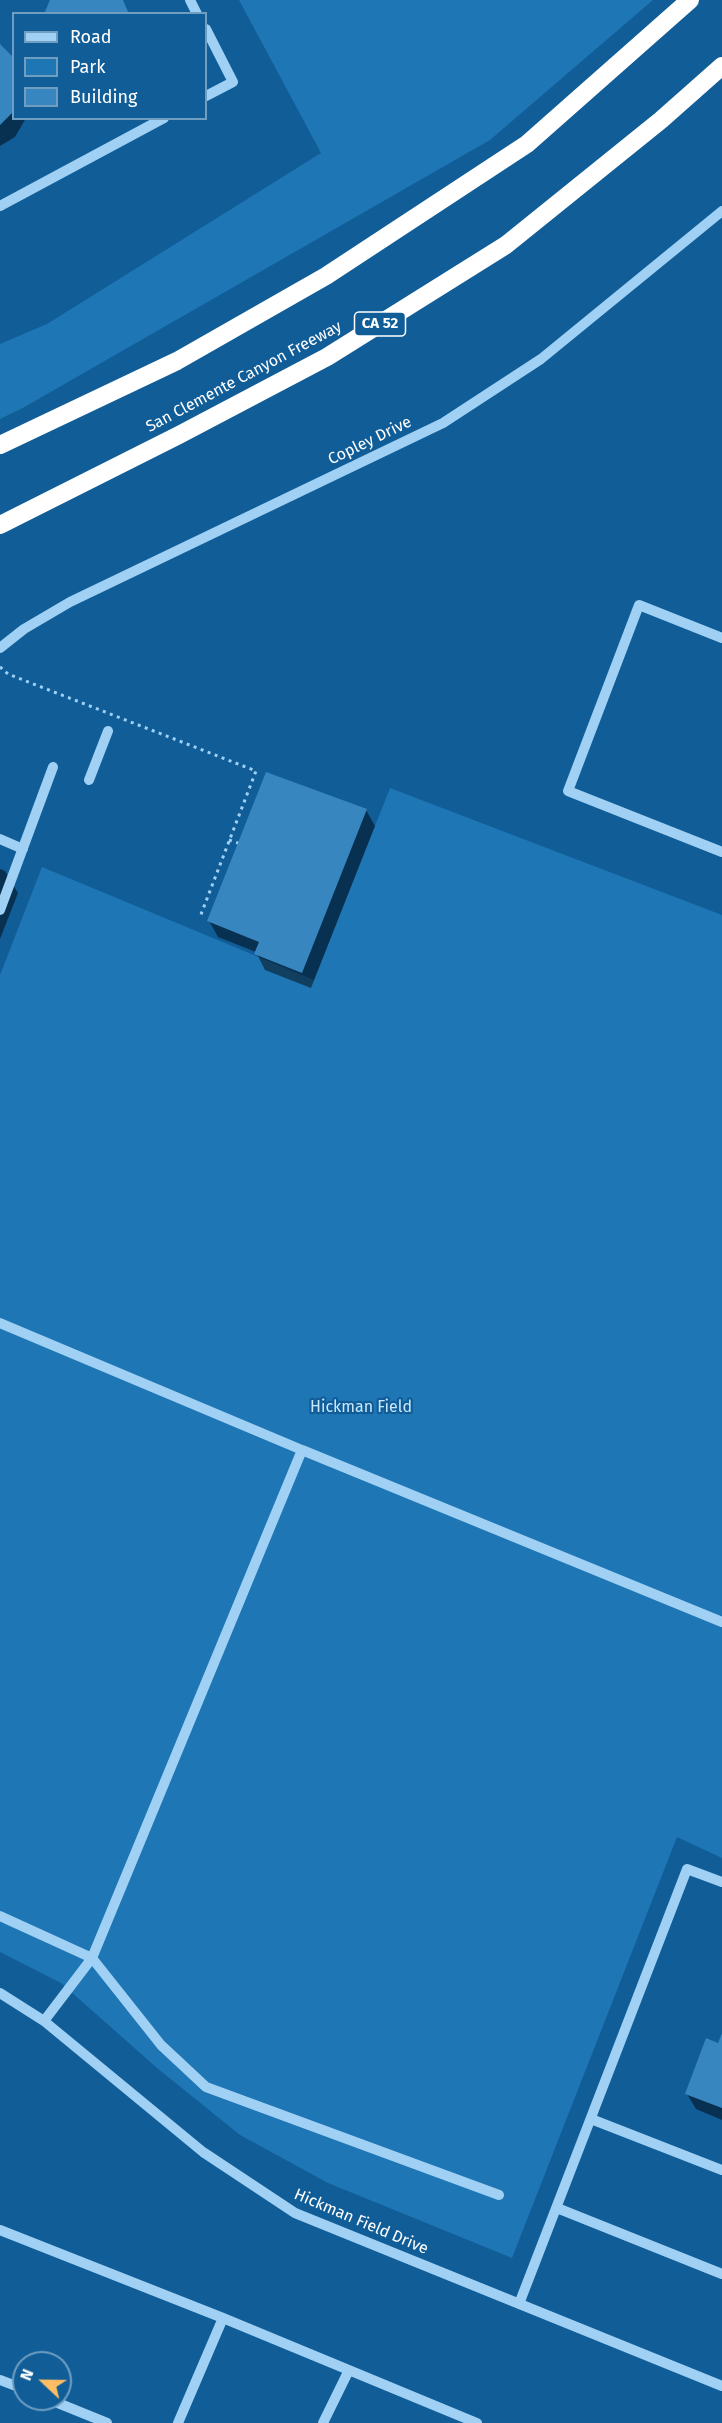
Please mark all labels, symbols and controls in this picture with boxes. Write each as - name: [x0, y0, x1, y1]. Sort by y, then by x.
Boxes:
- legend: [12, 12, 207, 120]
- text: Road: [70, 26, 112, 48]
- text: Park: [70, 56, 105, 78]
- text: Building: [70, 86, 137, 108]
- road number: CA 52: [354, 312, 406, 336]
- street label: San Clemente Canyon Freeway: [143, 317, 345, 437]
- street label: Copley Drive: [325, 413, 415, 469]
- park label: Hickman Field: [310, 1398, 412, 1418]
- street label: Hickman Field Drive: [291, 2185, 431, 2259]
- north arrow: [12, 2351, 72, 2411]
- text: N: [16, 2366, 37, 2383]

